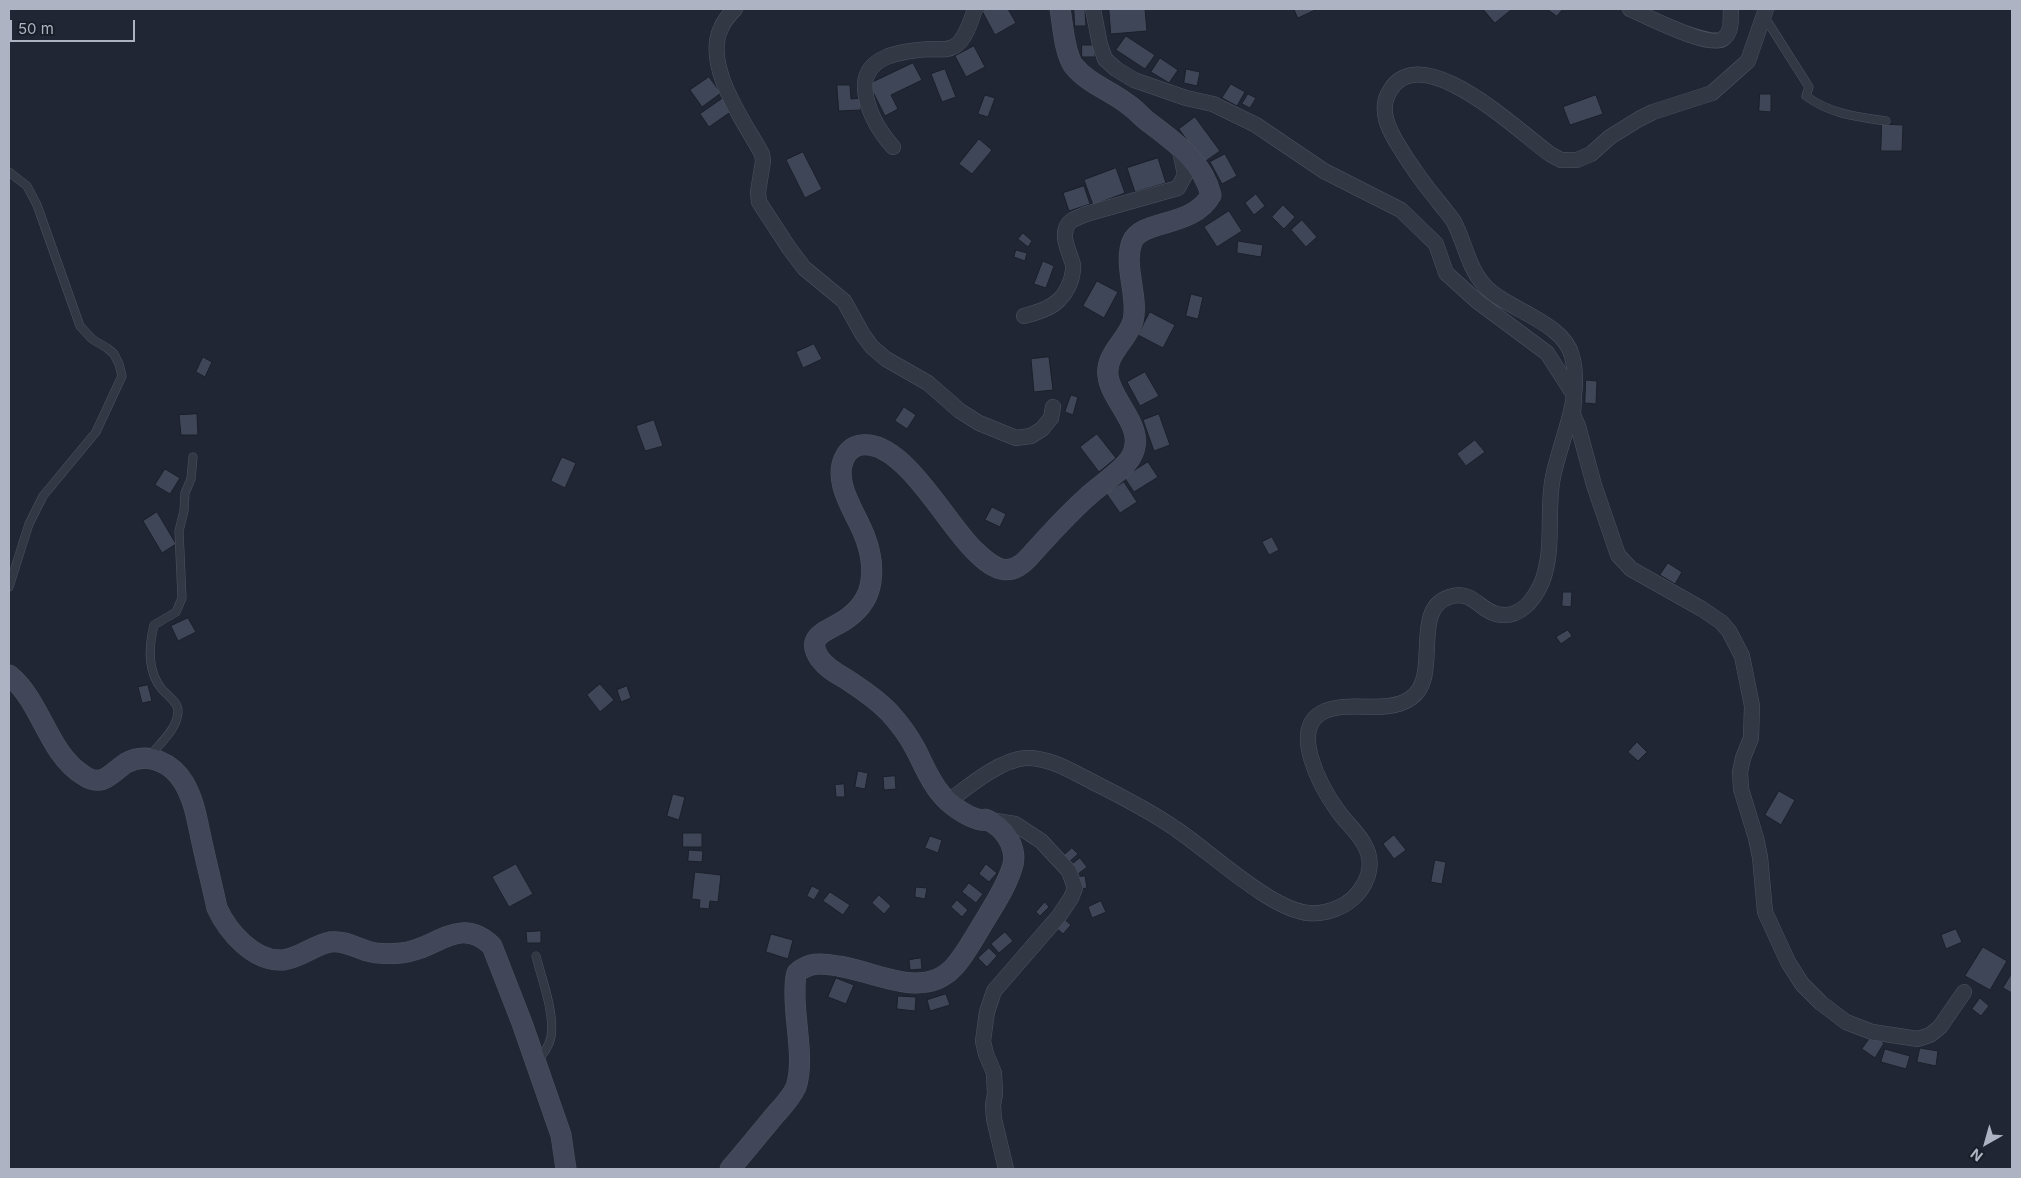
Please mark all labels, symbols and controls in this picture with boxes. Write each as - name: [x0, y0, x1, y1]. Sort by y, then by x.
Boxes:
- scale bar: [12, 10, 138, 42]
- text: 50 m: [18, 19, 54, 38]
- north arrow: [1961, 1118, 2011, 1168]
- text: N: [1967, 1145, 1986, 1165]

